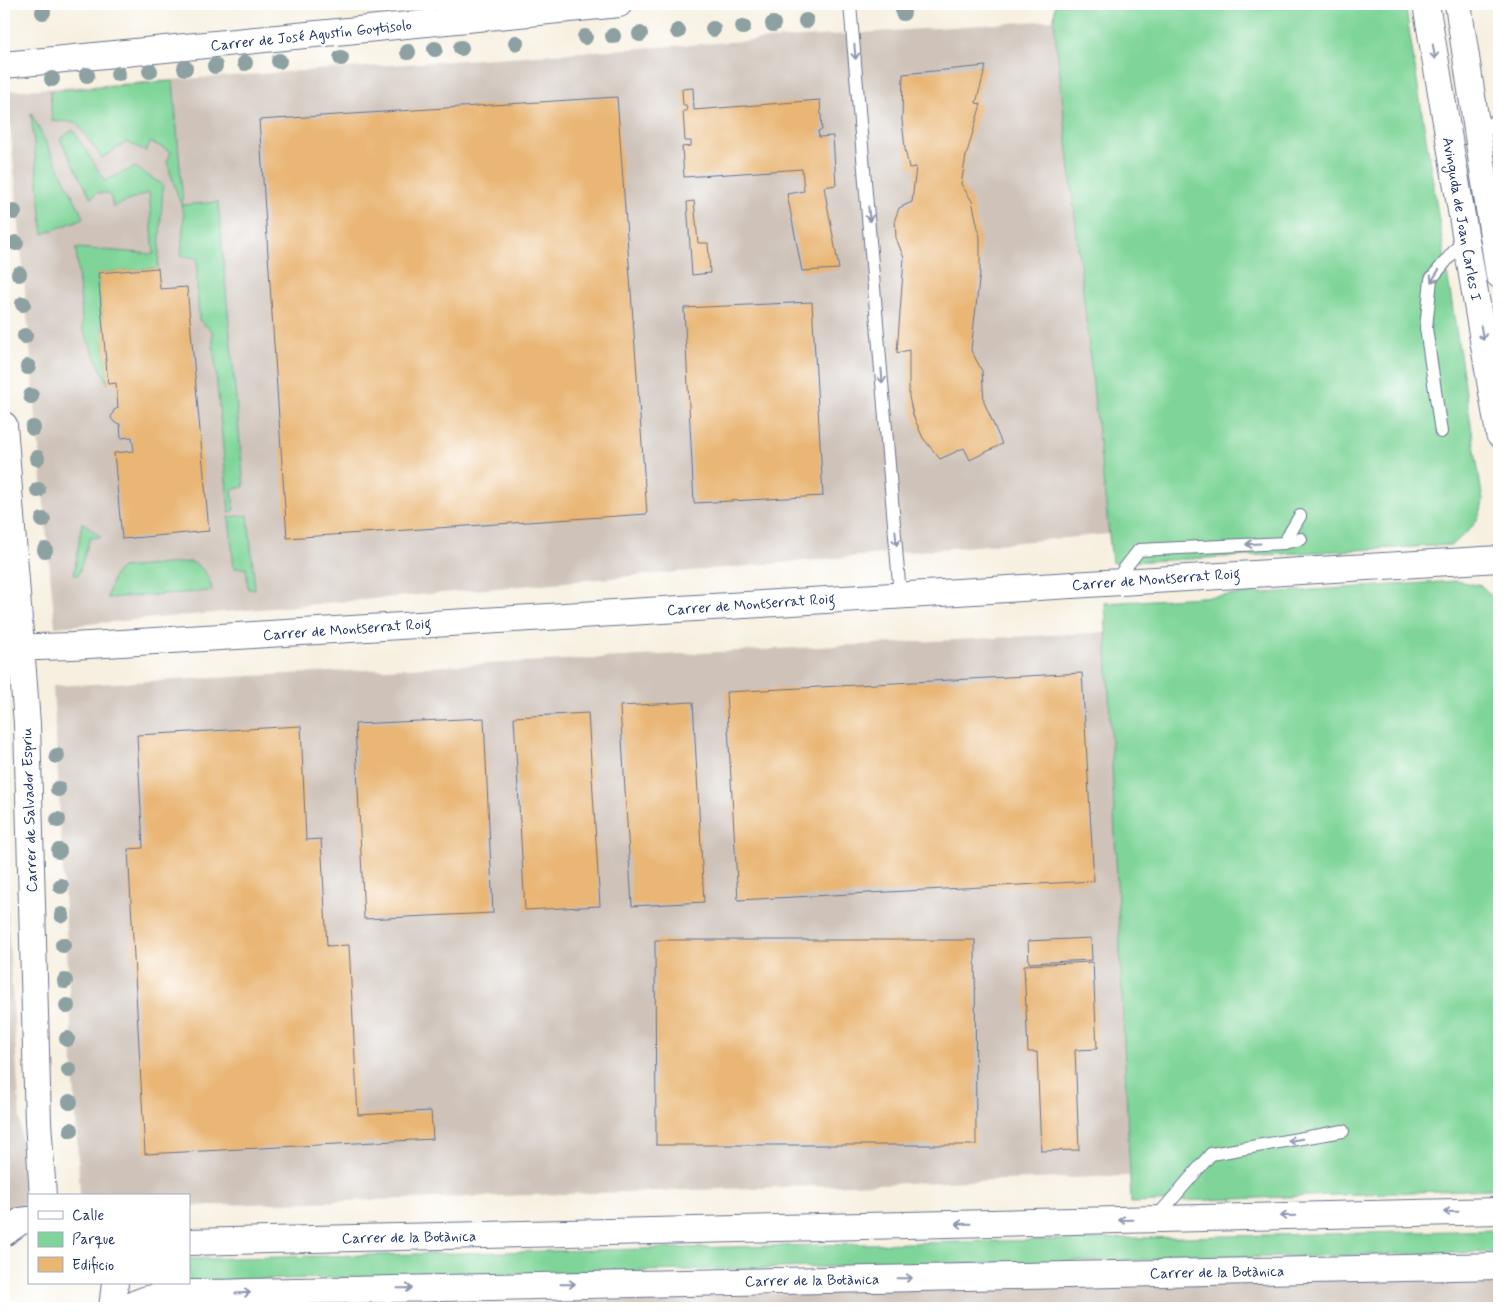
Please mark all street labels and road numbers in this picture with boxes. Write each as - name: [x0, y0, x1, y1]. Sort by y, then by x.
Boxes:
- street label: Carrer de José Agustín Goytisolo: [209, 15, 413, 57]
- street label: Avinguda de Joan Carles I: [1436, 136, 1485, 303]
- street label: Carrer de Montserrat Roig: [1071, 564, 1241, 597]
- street label: Carrer de Montserrat Roig: [666, 589, 836, 622]
- street label: Carrer de Montserrat Roig: [262, 614, 432, 647]
- street label: Carrer de Salvador Espriu: [17, 727, 43, 893]
- street label: Carrer de la Botànica: [342, 1227, 476, 1249]
- street label: Carrer de la Botànica: [1150, 1262, 1284, 1284]
- street label: Carrer de la Botànica: [745, 1270, 879, 1292]

